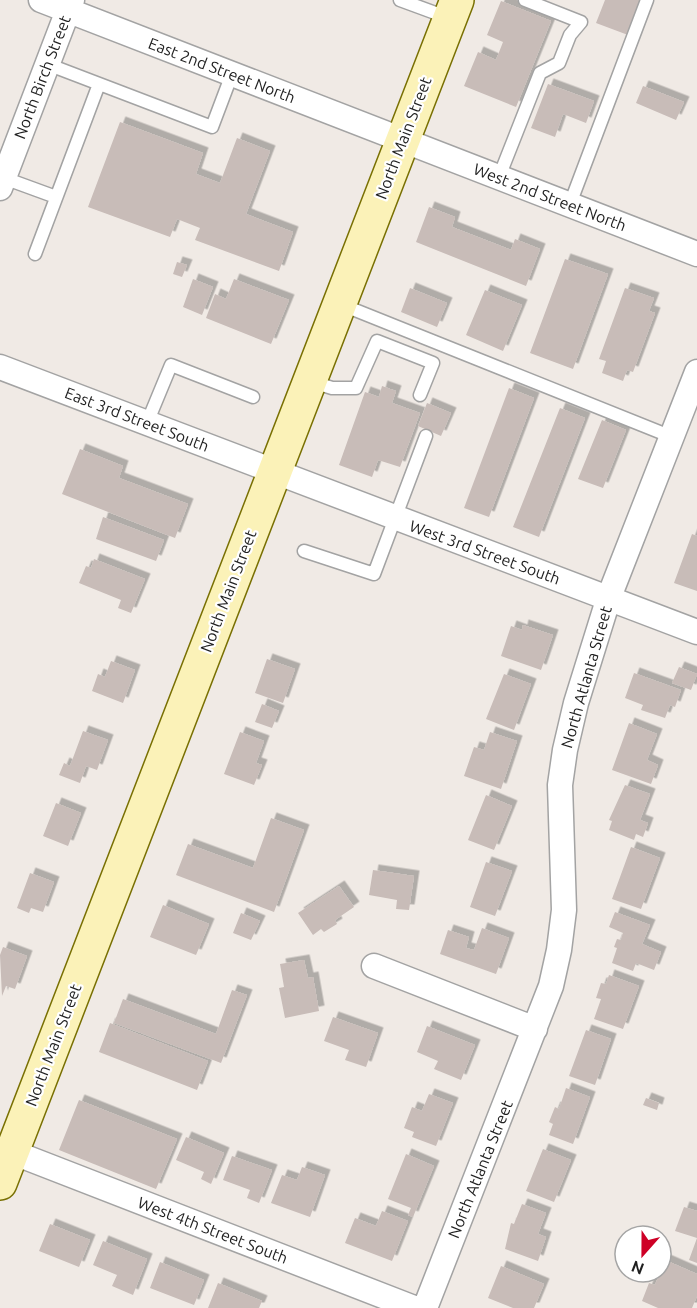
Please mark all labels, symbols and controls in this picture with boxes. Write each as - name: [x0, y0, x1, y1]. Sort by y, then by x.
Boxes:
- street label: North Birch Street: [10, 12, 74, 141]
- street label: East 2nd Street North: [146, 34, 298, 106]
- street label: North Main Street: [371, 74, 435, 202]
- street label: West 2nd Street North: [471, 160, 629, 234]
- street label: East 3rd Street South: [62, 383, 212, 455]
- street label: West 3rd Street South: [407, 516, 563, 588]
- street label: North Main Street: [196, 527, 260, 655]
- street label: North Atlanta Street: [557, 603, 615, 750]
- street label: North Main Street: [21, 981, 85, 1109]
- street label: North Atlanta Street: [444, 1097, 516, 1241]
- street label: West 4th Street South: [136, 1193, 290, 1267]
- north arrow: [613, 1224, 673, 1284]
- text: N: [629, 1257, 646, 1279]

